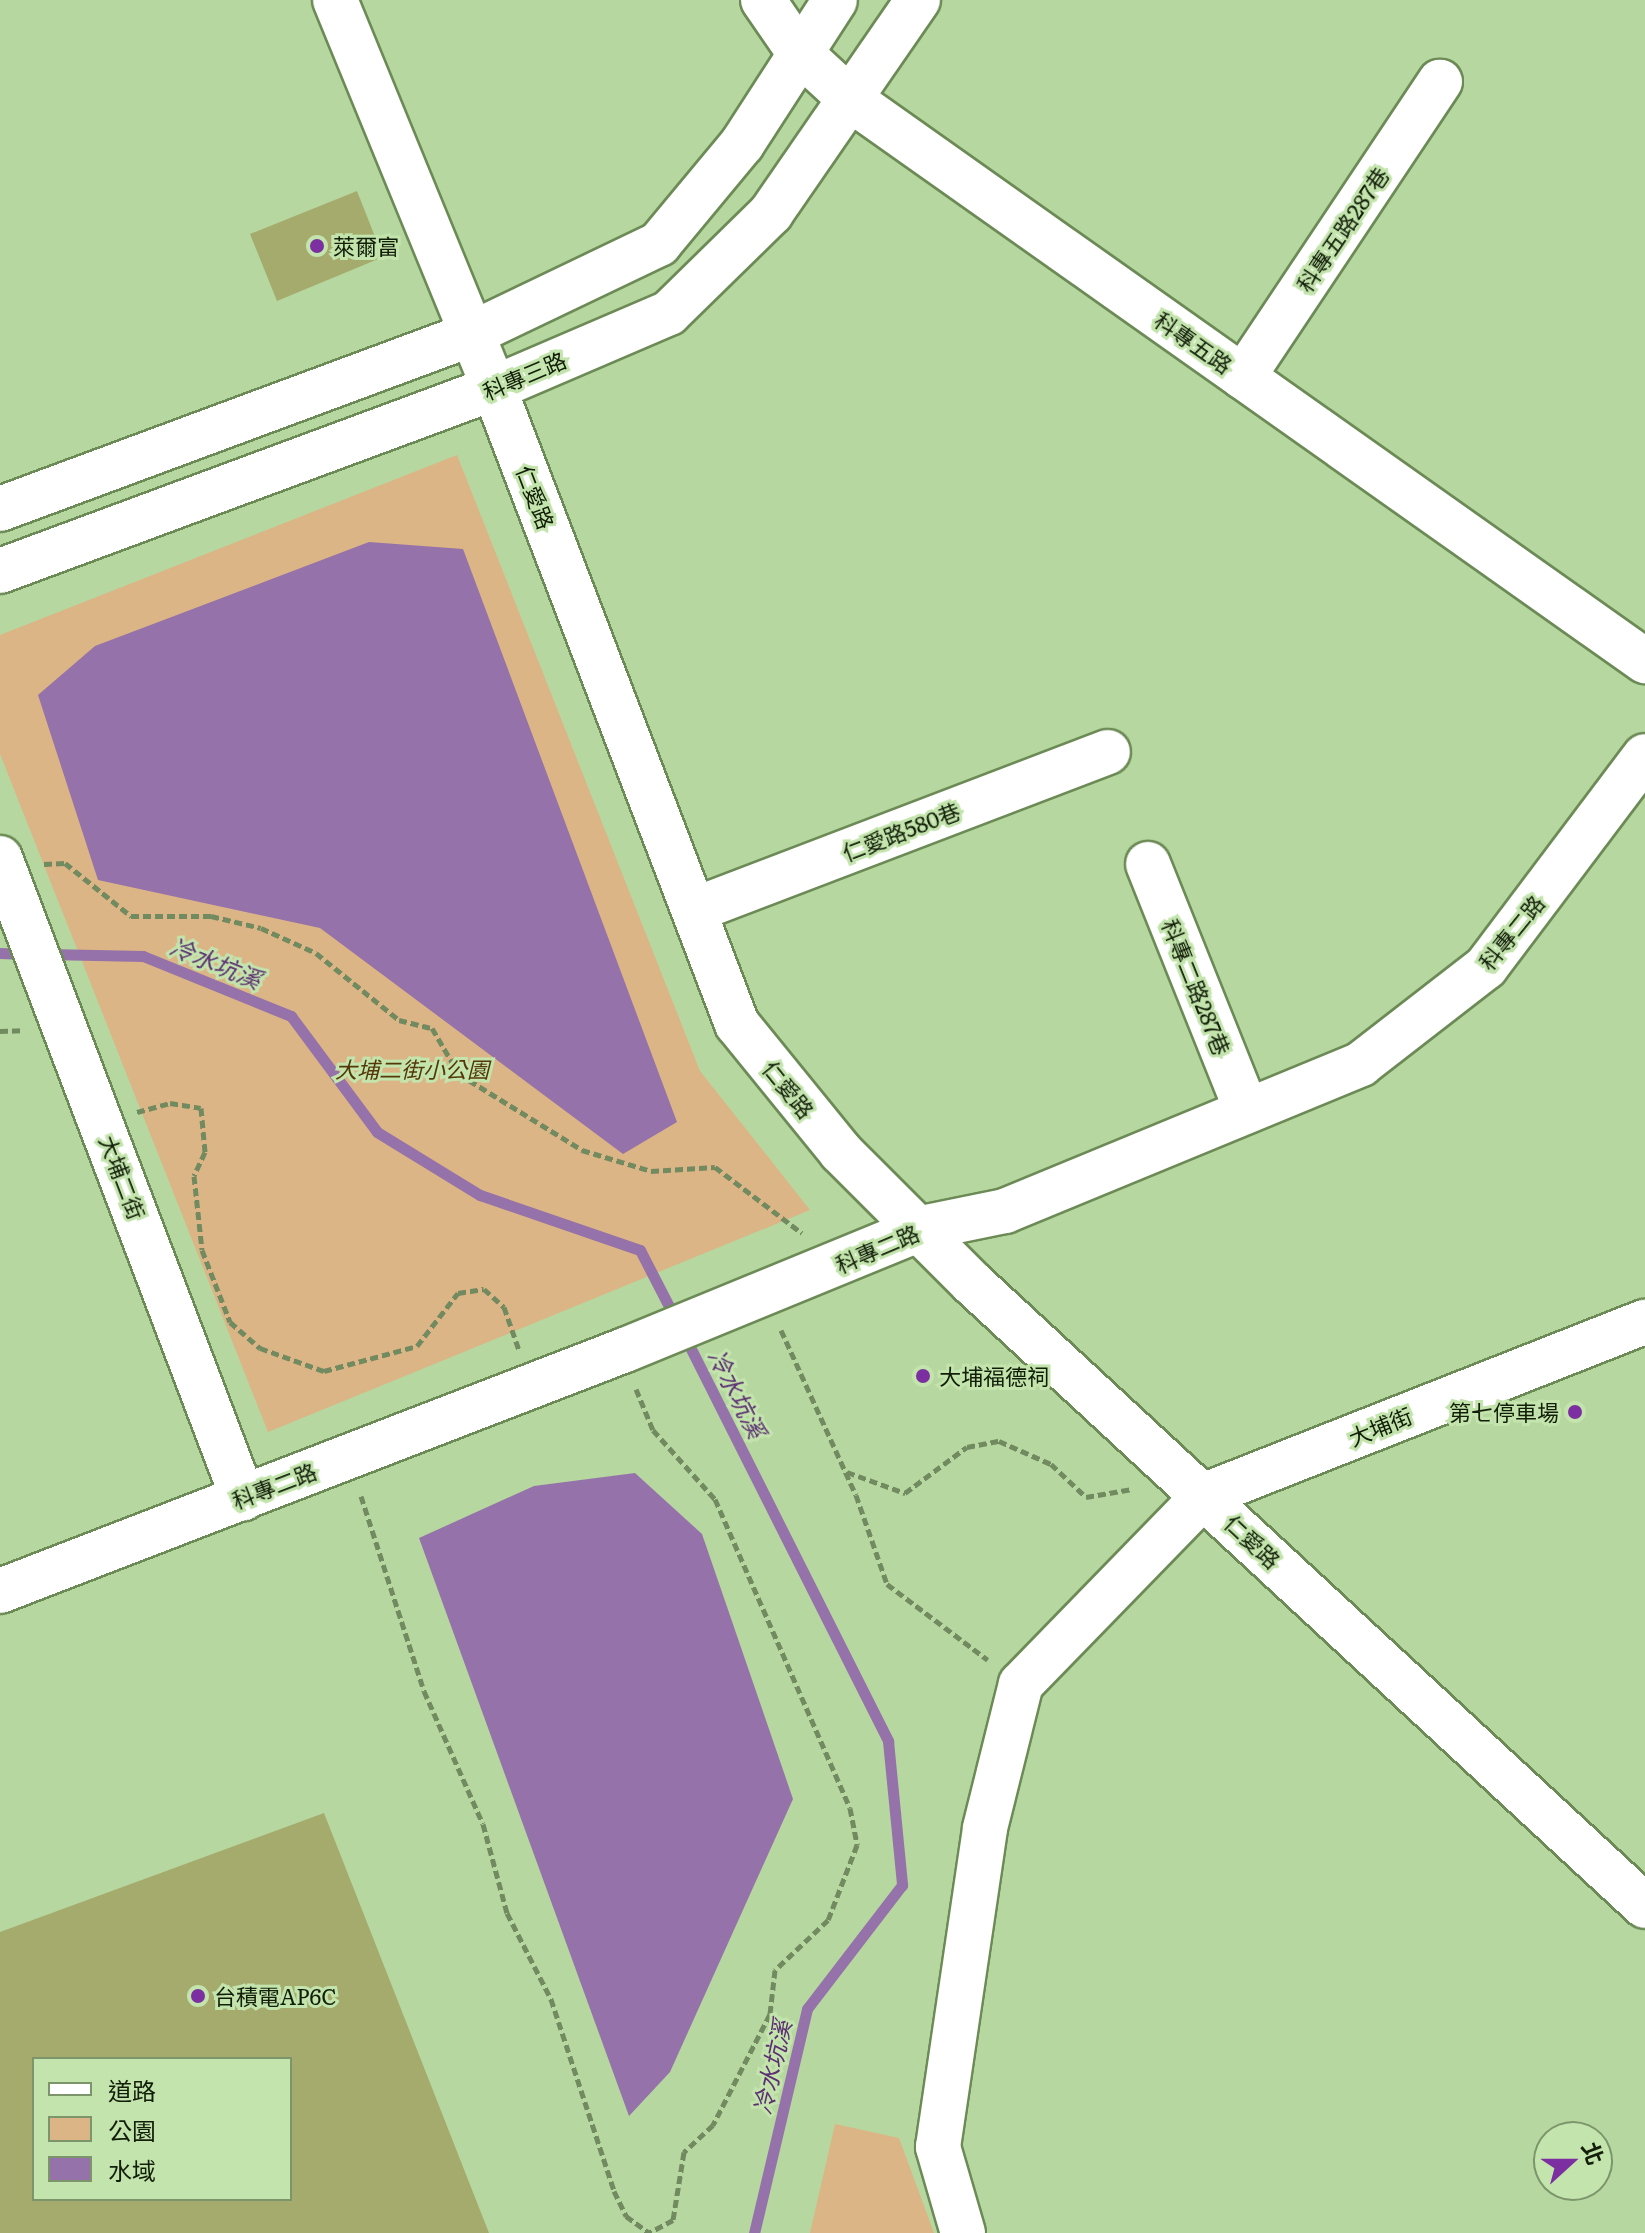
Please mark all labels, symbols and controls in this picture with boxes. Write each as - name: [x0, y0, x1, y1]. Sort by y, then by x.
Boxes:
- street label: 科專五路287巷: [1291, 162, 1393, 296]
- place label: 萊爾富: [333, 233, 399, 259]
- marker: 萊爾富: [308, 237, 326, 255]
- street label: 科專五路: [1150, 306, 1238, 378]
- street label: 科專三路: [478, 346, 570, 404]
- street label: 仁愛路: [512, 461, 560, 533]
- street label: 仁愛路580巷: [838, 796, 964, 866]
- street label: 科專二路: [1473, 889, 1549, 975]
- street label: 科專二路287巷: [1158, 915, 1236, 1059]
- water label: 冷水坑溪: [166, 931, 266, 993]
- street label: 仁愛路: [758, 1055, 820, 1123]
- park label: 大埔二街小公園: [335, 1056, 489, 1082]
- street label: 大埔二街: [95, 1131, 151, 1223]
- street label: 科專二路: [831, 1219, 923, 1277]
- water label: 冷水坑溪: [703, 1344, 773, 1442]
- place label: 大埔福德祠: [939, 1363, 1049, 1389]
- marker: 大埔福德祠: [914, 1367, 932, 1385]
- place label: 第七停車場: [1449, 1399, 1559, 1425]
- street label: 大埔街: [1344, 1401, 1416, 1451]
- marker: 第七停車場: [1566, 1403, 1584, 1421]
- street label: 科專二路: [228, 1457, 320, 1513]
- street label: 仁愛路: [1220, 1509, 1286, 1573]
- place label: 台積電AP6C: [214, 1983, 337, 2009]
- marker: 台積電AP6C: [189, 1987, 207, 2005]
- water label: 冷水坑溪: [746, 2017, 796, 2117]
- legend: [32, 2057, 292, 2201]
- text: 道路: [108, 2072, 156, 2107]
- text: 公園: [108, 2112, 156, 2147]
- north arrow: [1533, 2121, 1613, 2201]
- text: 北: [1575, 2137, 1613, 2169]
- text: 水域: [108, 2152, 156, 2187]

